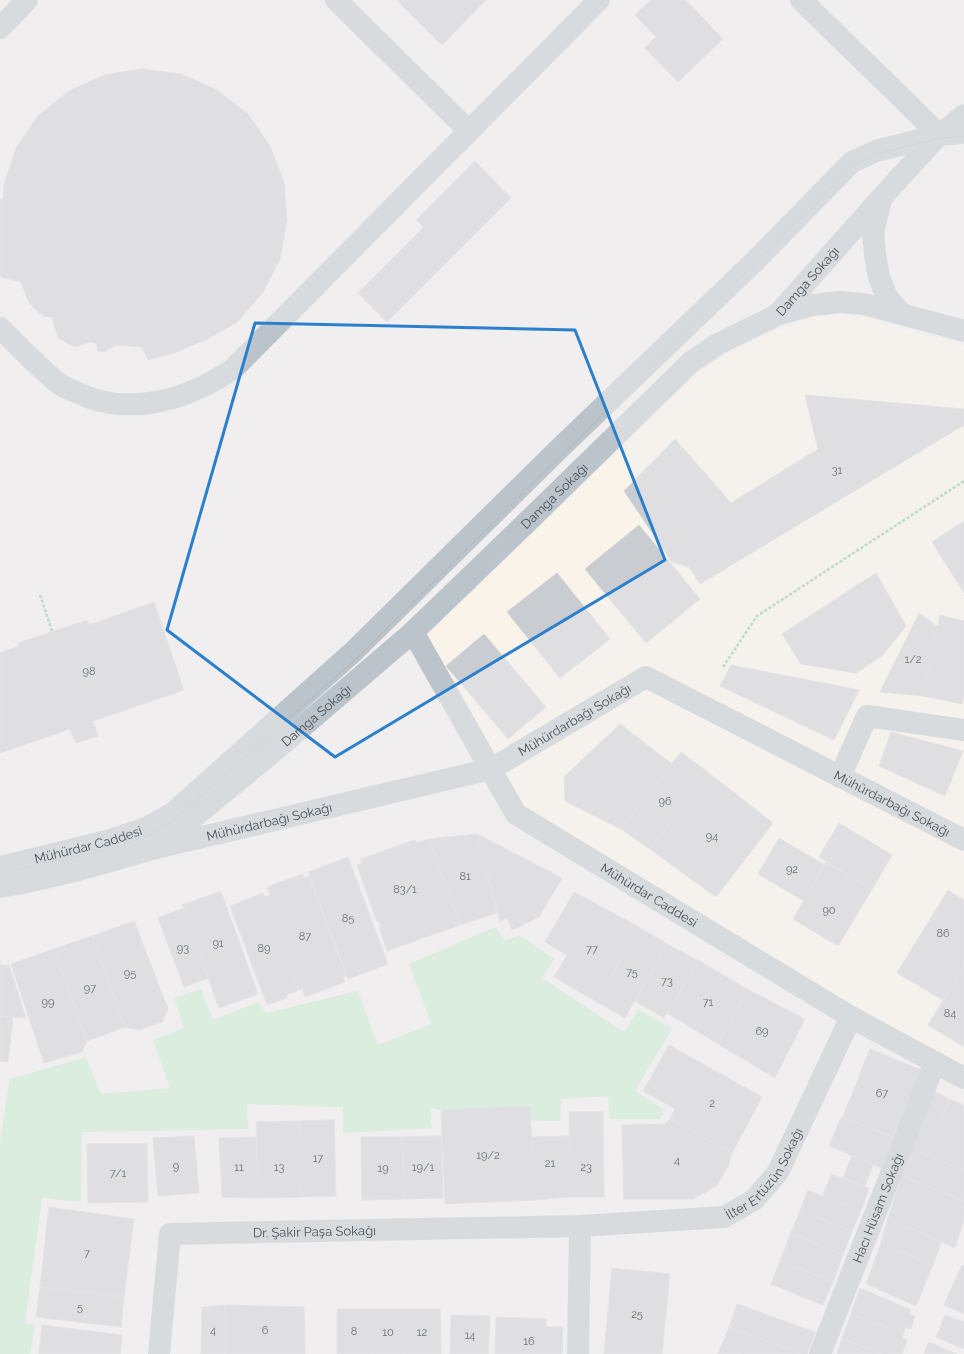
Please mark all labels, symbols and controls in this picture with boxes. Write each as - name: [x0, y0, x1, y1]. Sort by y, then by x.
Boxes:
- street label: Damga Sokağı: [773, 243, 842, 319]
- street label: Damga Sokağı: [518, 460, 591, 531]
- house number: 31: [832, 464, 843, 477]
- house number: 1/2: [905, 653, 922, 666]
- house number: 98: [83, 665, 95, 678]
- street label: Mühürdarbağı Sokağı: [515, 680, 633, 759]
- street label: Damga Sokağı: [278, 681, 354, 749]
- street label: Mühürdarbağı Sokağı: [832, 767, 953, 839]
- house number: 96: [658, 795, 672, 808]
- street label: Mühürdarbağı Sokağı: [205, 799, 333, 843]
- street label: Mühürdar Caddesi: [33, 823, 144, 866]
- house number: 94: [706, 830, 718, 843]
- street label: Mühürdar Caddesi: [598, 860, 700, 930]
- house number: 92: [786, 863, 798, 876]
- house number: 81: [459, 870, 471, 883]
- house number: 83/1: [393, 883, 417, 896]
- house number: 90: [822, 904, 836, 917]
- house number: 85: [342, 912, 354, 925]
- house number: 86: [936, 927, 950, 940]
- house number: 87: [299, 930, 311, 943]
- house number: 91: [212, 937, 224, 950]
- house number: 93: [177, 942, 189, 955]
- house number: 89: [258, 942, 270, 955]
- house number: 77: [586, 943, 598, 956]
- house number: 75: [626, 966, 638, 979]
- house number: 95: [124, 967, 136, 980]
- house number: 73: [661, 975, 673, 988]
- house number: 97: [84, 982, 96, 995]
- house number: 99: [42, 996, 54, 1009]
- house number: 71: [703, 996, 714, 1009]
- house number: 84: [944, 1007, 956, 1020]
- house number: 69: [755, 1025, 769, 1038]
- house number: 67: [876, 1087, 888, 1100]
- house number: 2: [709, 1097, 715, 1110]
- street label: İlter Ertüzün Sokağı: [722, 1125, 805, 1222]
- house number: 19/2: [476, 1149, 500, 1162]
- street label: Hacı Hüsam Sokağı: [849, 1151, 906, 1265]
- house number: 17: [313, 1152, 323, 1165]
- house number: 4: [674, 1154, 680, 1167]
- house number: 21: [545, 1157, 556, 1170]
- house number: 9: [173, 1160, 179, 1173]
- house number: 11: [234, 1161, 244, 1174]
- house number: 13: [274, 1161, 284, 1174]
- house number: 19/1: [412, 1161, 434, 1174]
- house number: 23: [580, 1161, 592, 1174]
- house number: 19: [377, 1162, 389, 1175]
- house number: 7/1: [110, 1167, 126, 1180]
- street label: Dr. Şakir Paşa Sokağı: [253, 1222, 376, 1240]
- house number: 7: [84, 1247, 90, 1260]
- house number: 5: [77, 1301, 83, 1314]
- house number: 25: [631, 1308, 643, 1321]
- house number: 4: [210, 1324, 216, 1337]
- house number: 6: [262, 1324, 269, 1337]
- house number: 8: [351, 1325, 357, 1338]
- house number: 10: [382, 1326, 394, 1339]
- house number: 12: [417, 1326, 427, 1339]
- house number: 14: [465, 1329, 475, 1342]
- house number: 16: [523, 1335, 535, 1348]

